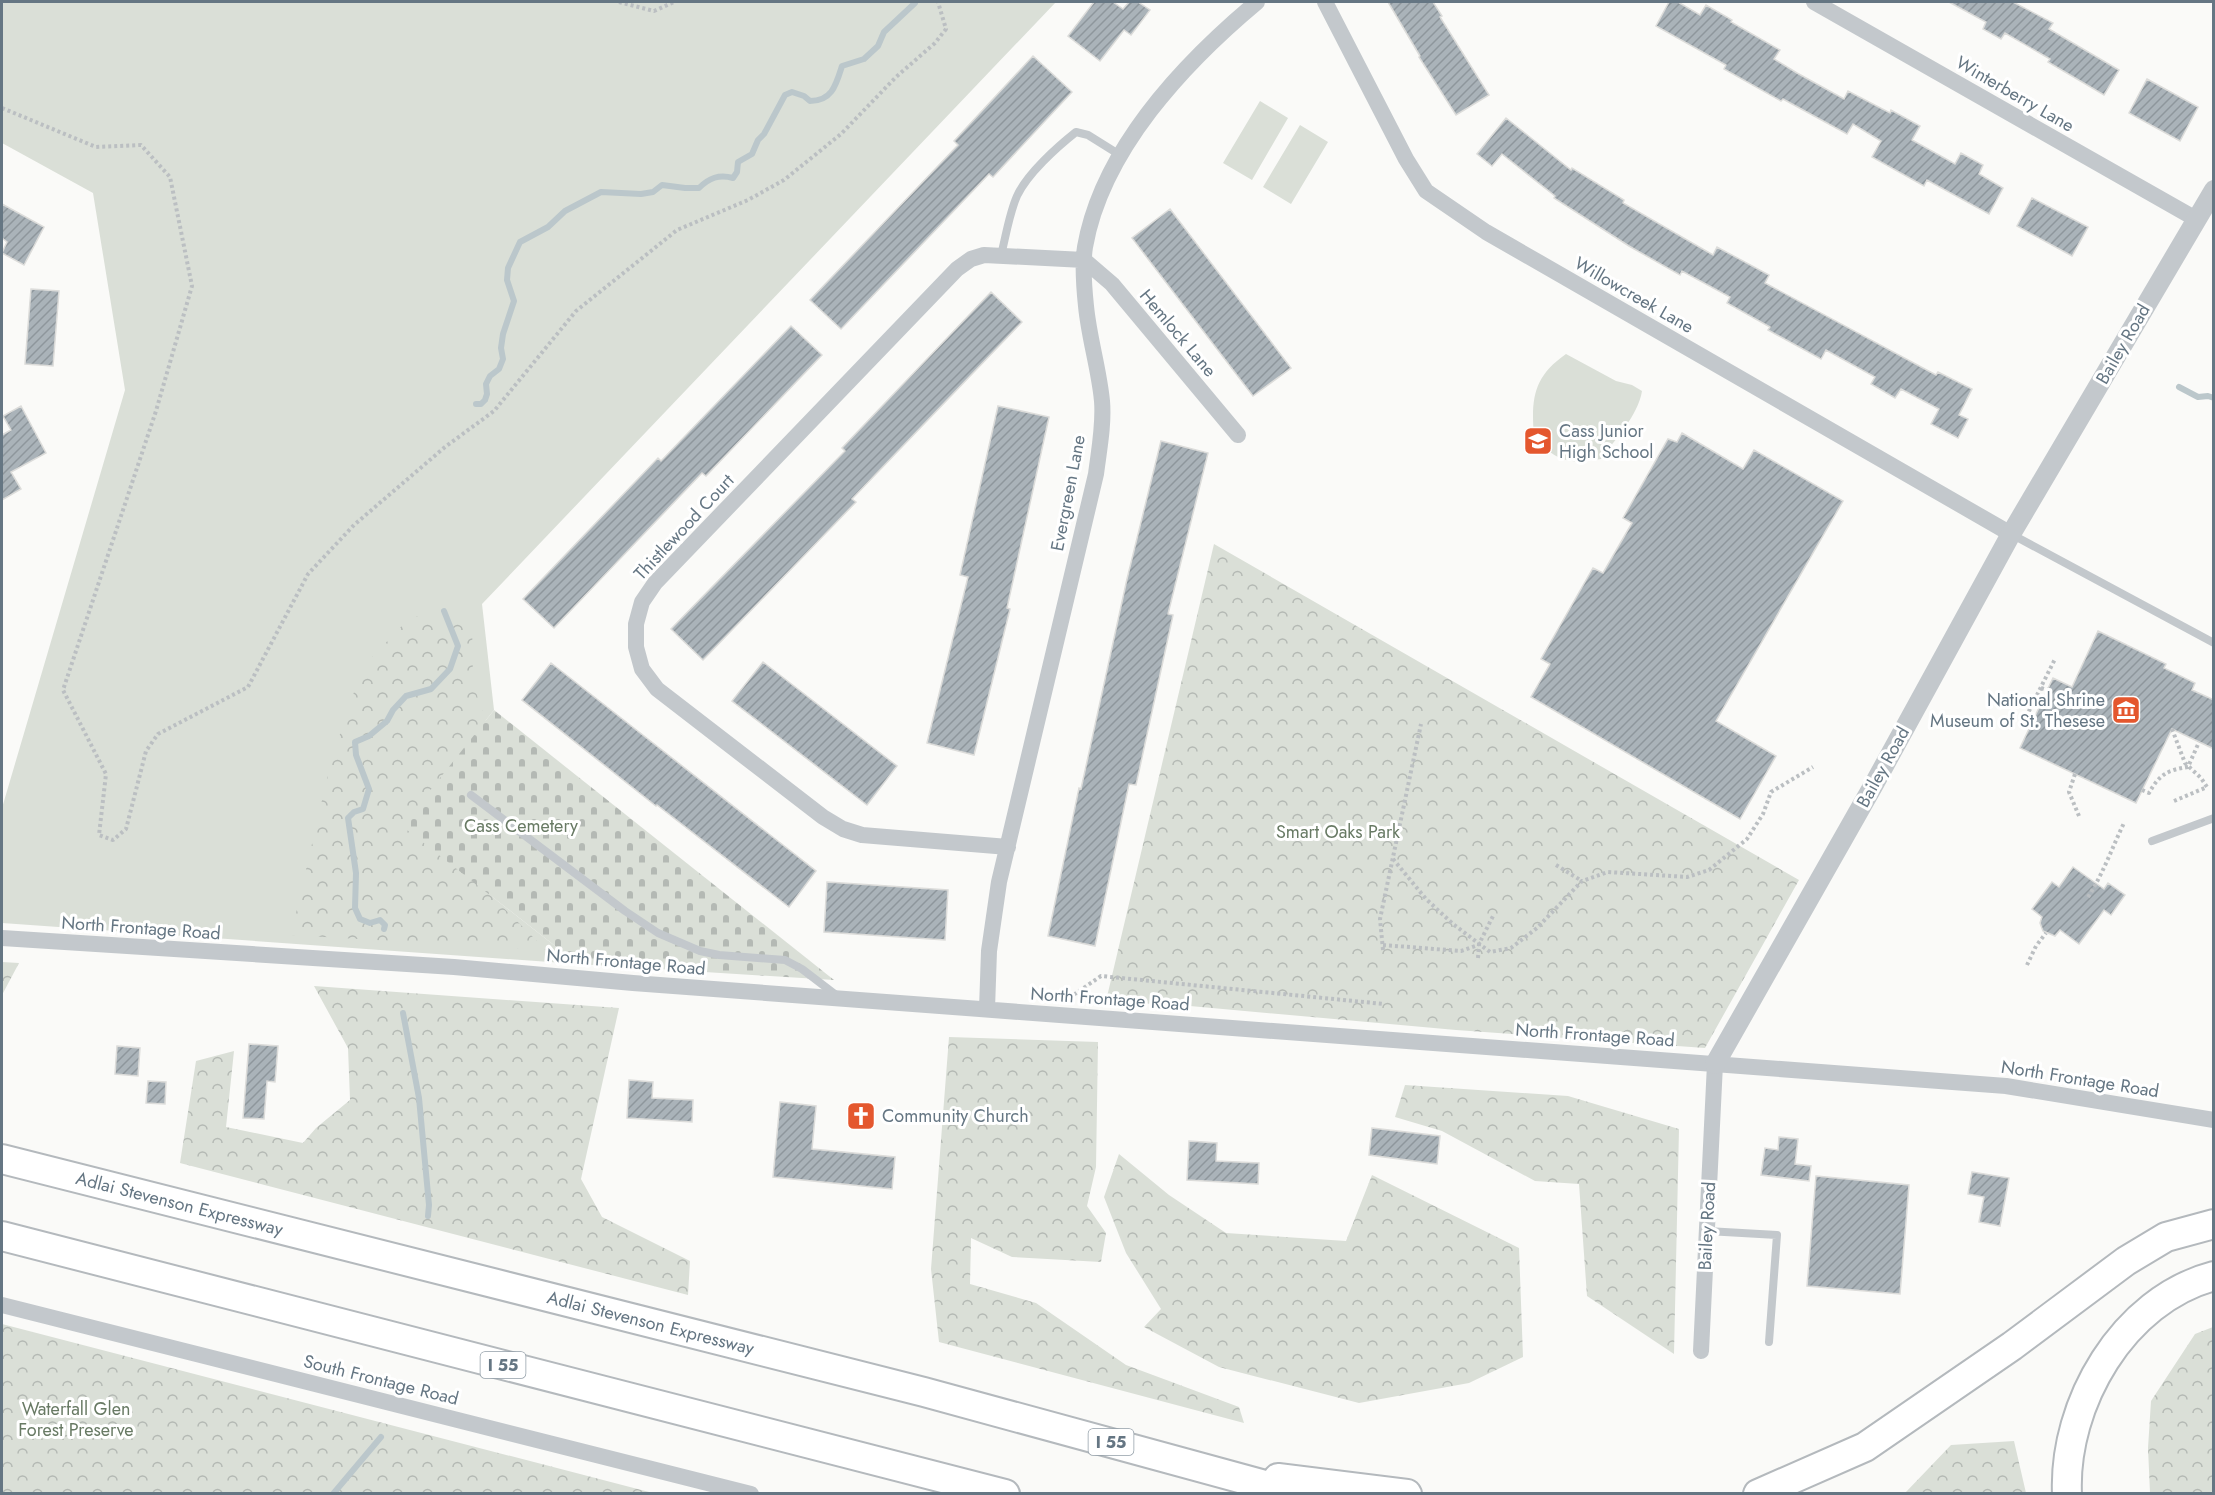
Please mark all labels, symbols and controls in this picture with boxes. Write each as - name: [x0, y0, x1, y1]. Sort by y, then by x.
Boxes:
- street label: Winterberry Lane: [1951, 50, 2079, 138]
- street label: Willowcreek Lane: [1569, 250, 1699, 340]
- street label: Hemlock Lane: [1133, 283, 1223, 383]
- street label: Bailey Road: [2090, 299, 2156, 389]
- place label: Cass Junior High School: [1559, 418, 1653, 465]
- school or university icon: Cass Junior High School: [1522, 425, 1554, 457]
- street label: Evergreen Lane: [1044, 433, 1092, 553]
- street label: Thistlewood Court: [628, 468, 741, 586]
- place label: National Shrine Museum of St. Thesese: [1930, 687, 2105, 734]
- museum icon: National Shrine Museum of St. Thesese: [2110, 694, 2142, 726]
- street label: Bailey Road: [1850, 722, 1916, 812]
- park label: Cass Cemetery: [464, 813, 578, 839]
- park label: Smart Oaks Park: [1276, 819, 1400, 845]
- street label: North Frontage Road: [60, 909, 222, 947]
- street label: North Frontage Road: [545, 942, 707, 982]
- street label: North Frontage Road: [1029, 980, 1191, 1018]
- street label: North Frontage Road: [1514, 1016, 1676, 1054]
- street label: North Frontage Road: [1999, 1054, 2161, 1104]
- church icon: Community Church: [845, 1100, 877, 1132]
- place label: Community Church: [882, 1103, 1029, 1129]
- street label: Adlai Stevenson Expressway: [73, 1165, 286, 1243]
- street label: Bailey Road: [1692, 1181, 1722, 1271]
- street label: Adlai Stevenson Expressway: [544, 1284, 757, 1362]
- street label: South Frontage Road: [301, 1348, 461, 1412]
- road number: I 55: [480, 1352, 526, 1378]
- park label: Waterfall Glen Forest Preserve: [18, 1396, 134, 1443]
- road number: I 55: [1088, 1429, 1134, 1455]

